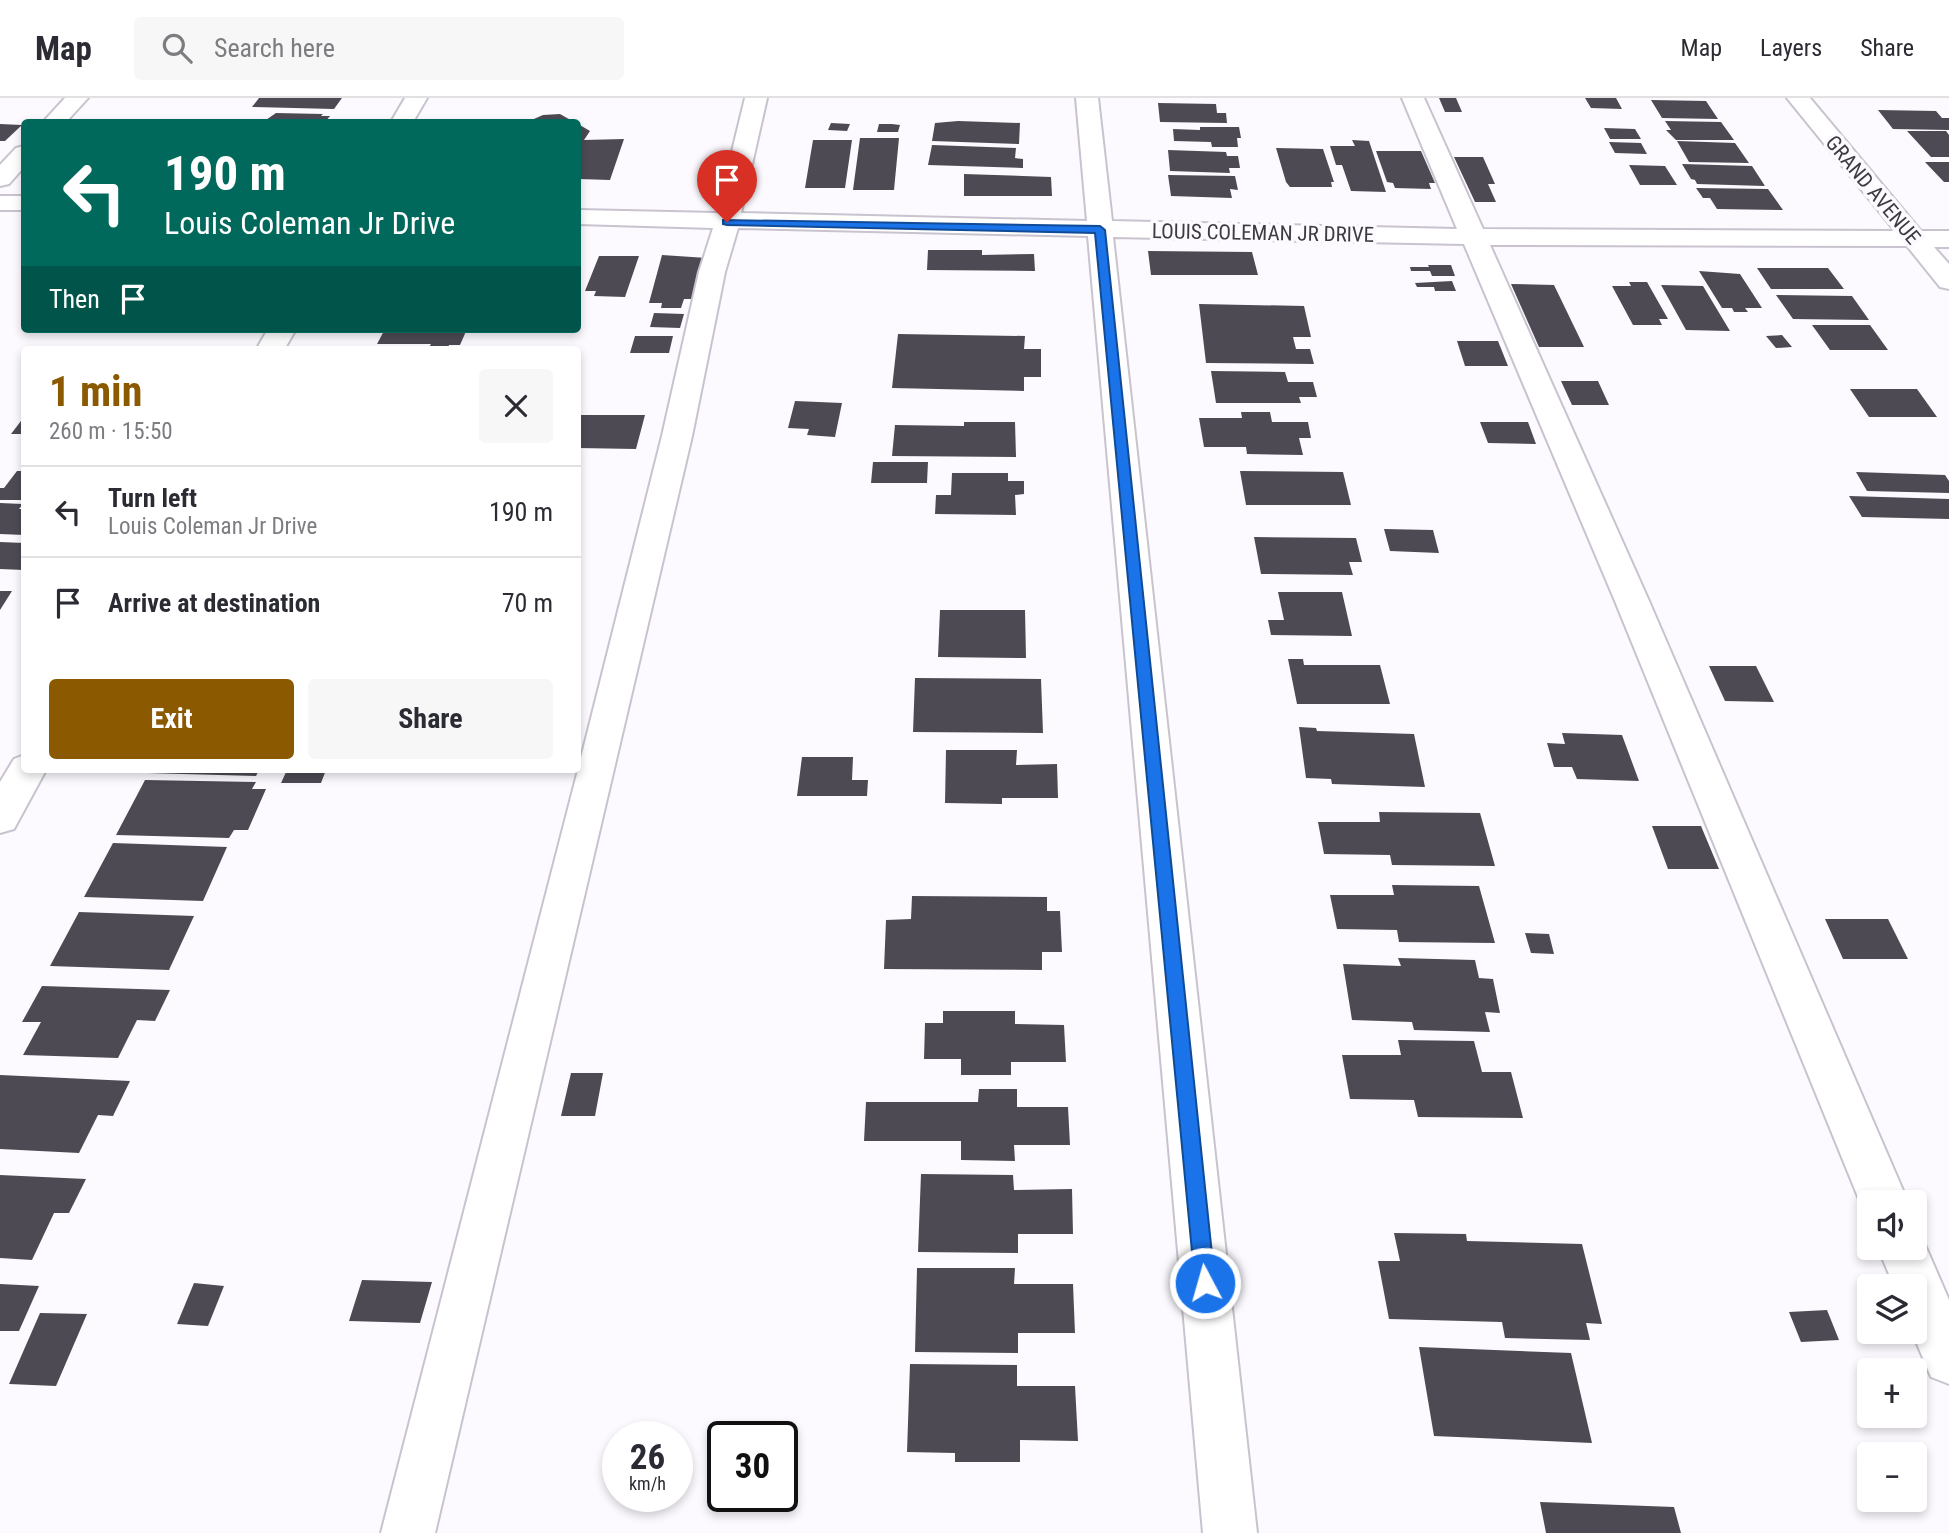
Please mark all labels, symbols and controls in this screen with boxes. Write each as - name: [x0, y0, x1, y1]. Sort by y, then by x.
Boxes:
- search box: [134, 17, 624, 80]
- text: Map: [35, 29, 92, 68]
- icon: search: [158, 29, 196, 67]
- text: Search here: [214, 33, 335, 63]
- text: Map: [1681, 34, 1722, 62]
- text: Layers: [1760, 34, 1822, 62]
- text: Share: [1860, 34, 1914, 62]
- street label: GRAND AVENUE: [1821, 131, 1925, 249]
- text: 190 m: [164, 145, 286, 202]
- icon: left: [49, 147, 140, 238]
- pin: [697, 150, 757, 222]
- icon: arrive: [708, 161, 746, 199]
- text: Louis Coleman Jr Drive: [164, 204, 455, 242]
- street label: LOUIS COLEMAN JR DRIVE: [1152, 219, 1374, 247]
- icon: arrive: [114, 280, 152, 318]
- text: Then: [49, 284, 100, 314]
- text: 1 min: [49, 367, 142, 416]
- button: close: [479, 369, 553, 443]
- text: 260 m · 15:50: [49, 418, 173, 445]
- text: Turn left: [108, 483, 197, 513]
- icon: left: [49, 493, 87, 531]
- text: 190 m: [489, 497, 553, 527]
- text: Louis Coleman Jr Drive: [108, 513, 317, 540]
- icon: arrive: [49, 584, 87, 622]
- text: Arrive at destination: [108, 588, 320, 618]
- text: 70 m: [502, 588, 553, 618]
- button: Exit: [49, 679, 294, 759]
- button: Share: [308, 679, 553, 759]
- map controls: [1857, 1190, 1927, 1512]
- button: sound: [1857, 1190, 1927, 1260]
- position arrow: [1168, 1246, 1242, 1320]
- button: layers: [1857, 1274, 1927, 1344]
- button: +: [1857, 1358, 1927, 1428]
- speed limit sign: 30: [707, 1421, 798, 1512]
- text: 26: [630, 1437, 665, 1478]
- button: −: [1857, 1442, 1927, 1512]
- text: km/h: [629, 1473, 666, 1494]

